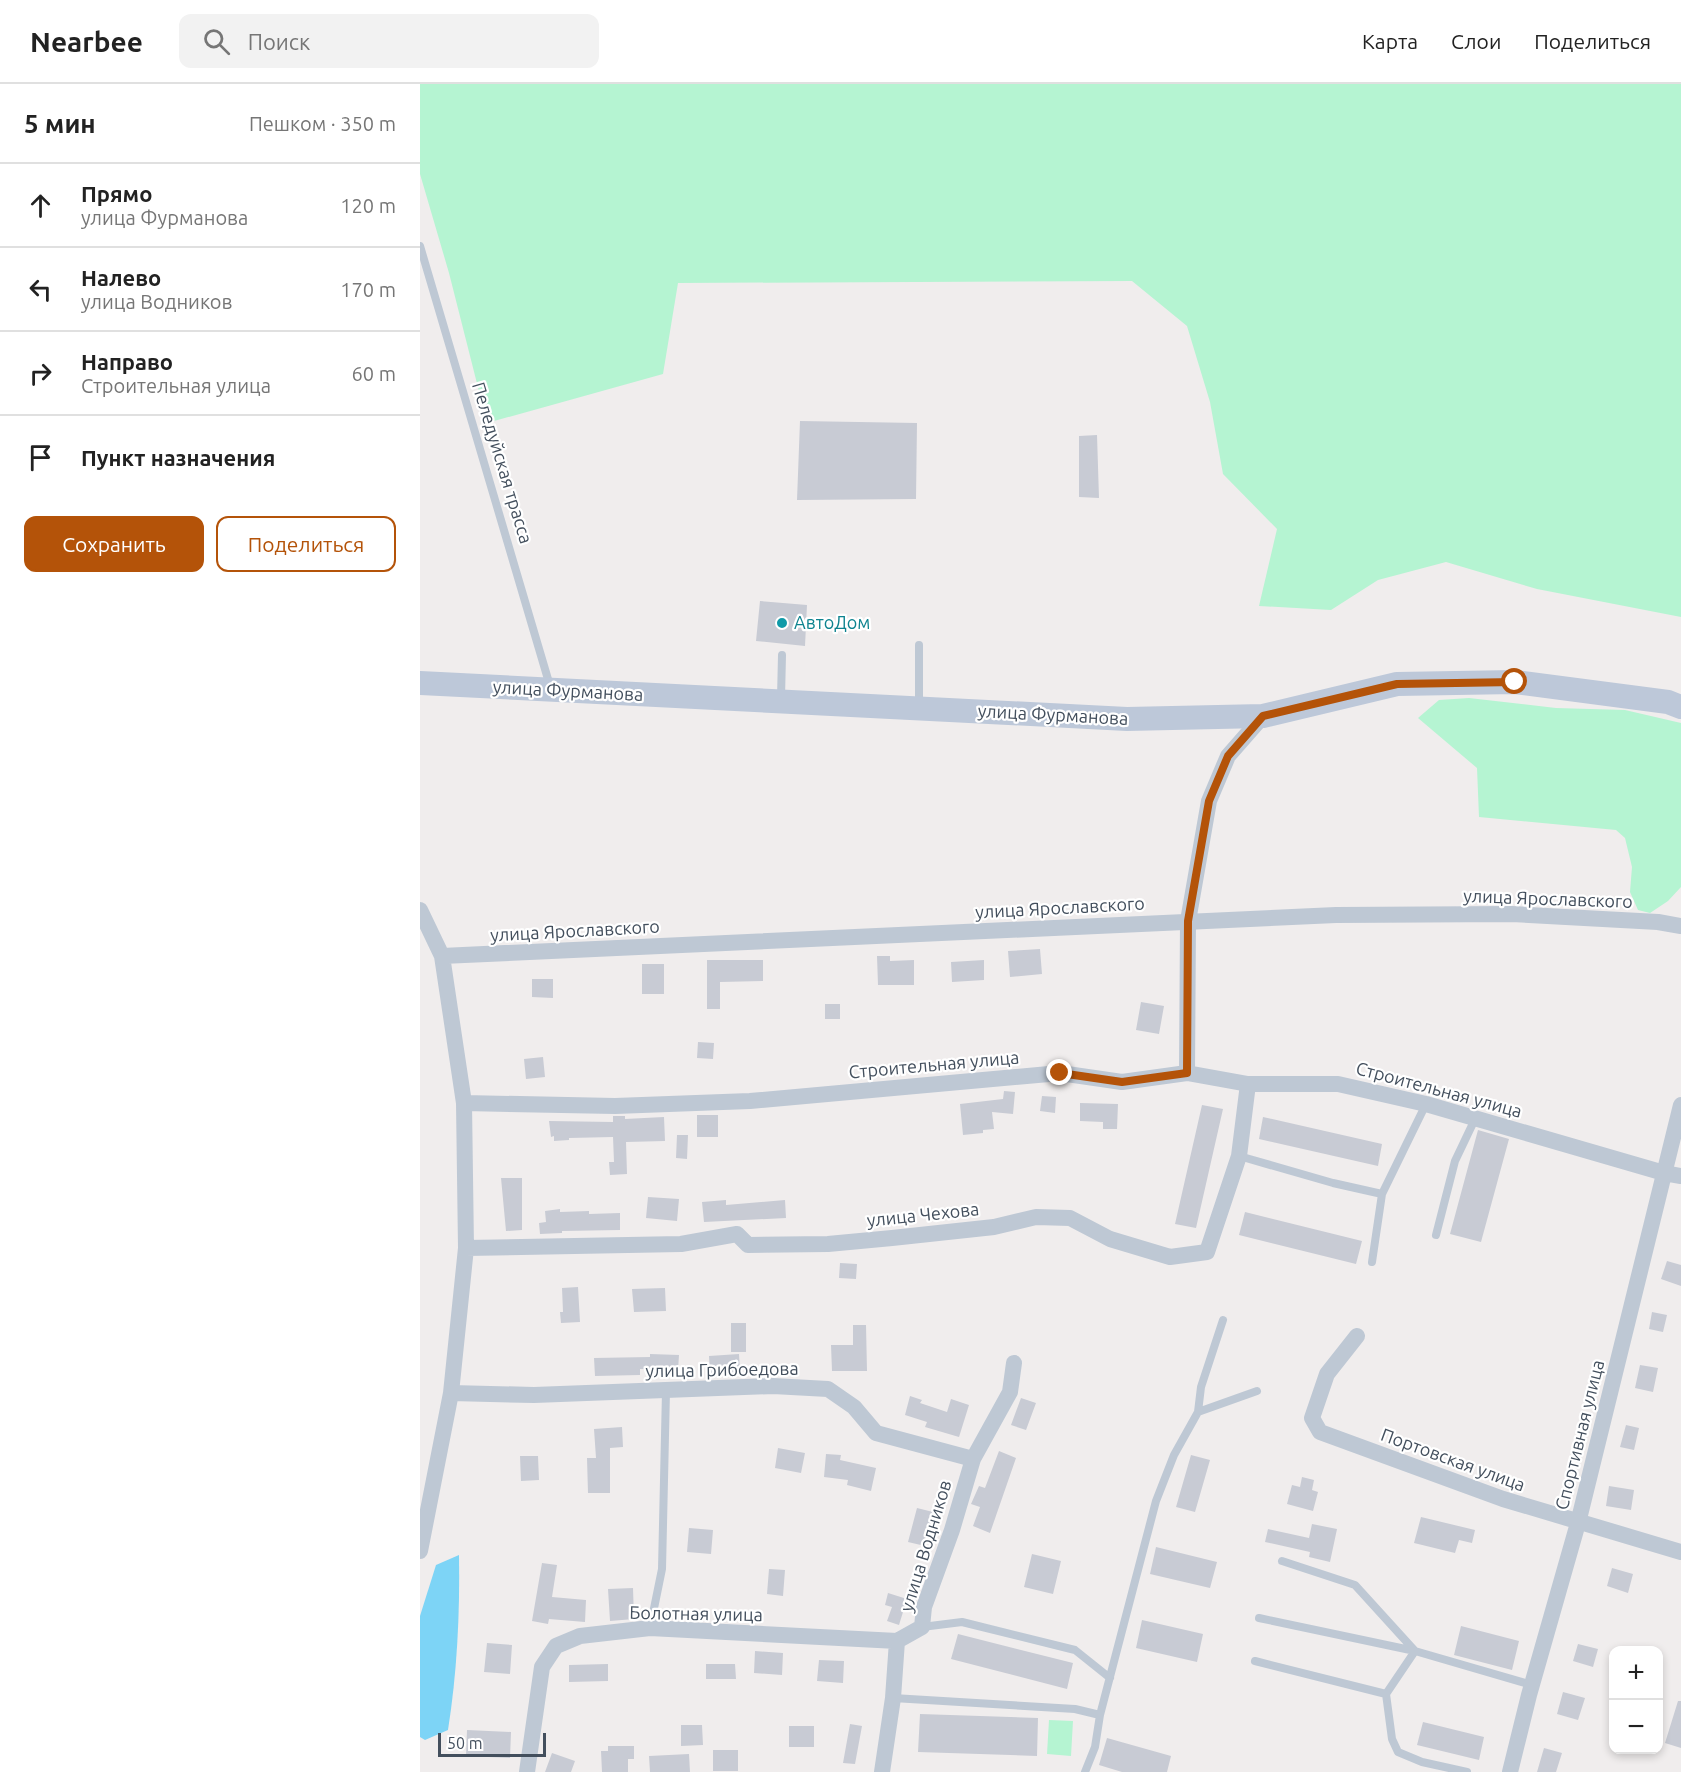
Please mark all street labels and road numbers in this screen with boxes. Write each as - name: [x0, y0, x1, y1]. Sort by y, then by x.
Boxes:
- street label: Пеледуйская трасса: [469, 380, 537, 546]
- street label: улица Фурманова: [492, 676, 644, 704]
- street label: улица Фурманова: [977, 700, 1129, 728]
- street label: улица Ярославского: [1463, 885, 1633, 911]
- street label: улица Ярославского: [975, 893, 1145, 921]
- street label: улица Ярославского: [490, 916, 660, 944]
- street label: Строительная улица: [848, 1047, 1020, 1081]
- street label: Строительная улица: [1354, 1057, 1524, 1121]
- street label: улица Чехова: [866, 1198, 980, 1230]
- street label: улица Грибоедова: [645, 1358, 799, 1380]
- street label: Спортивная улица: [1551, 1358, 1607, 1512]
- street label: Портовская улица: [1379, 1424, 1528, 1494]
- street label: улица Водников: [896, 1478, 955, 1614]
- street label: Болотная улица: [629, 1602, 763, 1624]

